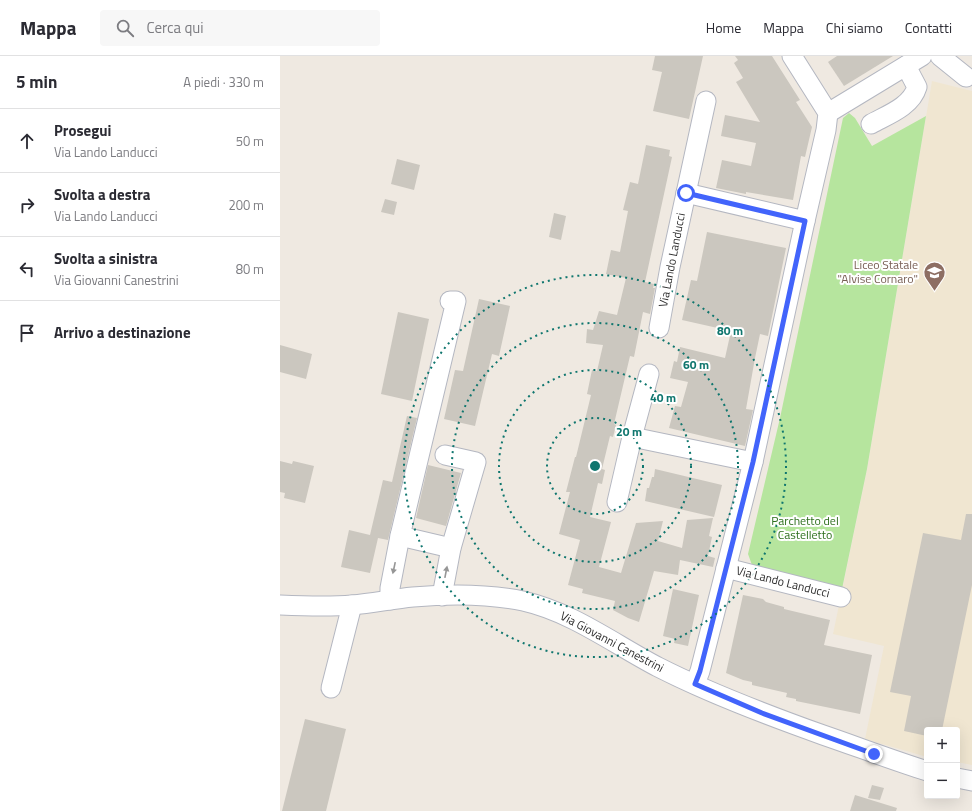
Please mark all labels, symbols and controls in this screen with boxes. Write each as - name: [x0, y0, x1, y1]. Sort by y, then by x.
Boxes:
- search box: [100, 10, 380, 46]
- text: Mappa: [20, 13, 76, 42]
- text: Cerca qui: [146, 16, 204, 39]
- icon: search: [114, 17, 136, 39]
- text: Home: [706, 17, 741, 38]
- text: Mappa: [763, 17, 804, 38]
- text: Chi siamo: [826, 17, 883, 38]
- text: Contatti: [905, 17, 952, 38]
- text: 5 min: [16, 69, 57, 95]
- text: A piedi · 330 m: [183, 72, 264, 92]
- text: Prosegui: [54, 119, 111, 142]
- icon: ahead: [16, 130, 38, 152]
- text: 50 m: [236, 131, 264, 151]
- text: Via Lando Landucci: [54, 142, 158, 162]
- text: Svolta a destra: [54, 183, 151, 206]
- route start: [677, 184, 695, 202]
- icon: right: [16, 194, 38, 216]
- text: 200 m: [228, 195, 264, 215]
- text: Via Lando Landucci: [54, 206, 158, 226]
- street label: Via Lando Landucci: [653, 211, 690, 309]
- text: Svolta a sinistra: [54, 247, 158, 270]
- place label: Liceo Statale "Alvise Cornaro": [837, 255, 918, 288]
- icon: left: [16, 258, 38, 280]
- text: 80 m: [236, 259, 264, 279]
- school or university icon: Liceo Statale "Alvise Cornaro": [921, 259, 947, 292]
- text: Via Giovanni Canestrini: [54, 270, 179, 290]
- text: Arrivo a destinazione: [54, 321, 191, 344]
- text: 80 m: [717, 321, 743, 340]
- icon: arrive: [16, 322, 38, 344]
- text: 60 m: [683, 355, 709, 374]
- text: 40 m: [650, 388, 676, 407]
- text: 20 m: [616, 422, 642, 441]
- centre of rings: [588, 459, 602, 473]
- park label: Parchetto del Castelletto: [771, 511, 839, 544]
- street label: Via Lando Landucci: [734, 561, 832, 602]
- one-way arrow: [390, 562, 396, 574]
- one-way arrow: [443, 566, 449, 578]
- street label: Via Giovanni Canestrini: [557, 606, 667, 677]
- map controls: [924, 727, 960, 799]
- button: +: [924, 727, 960, 763]
- route end: [865, 745, 883, 763]
- button: −: [924, 763, 960, 799]

